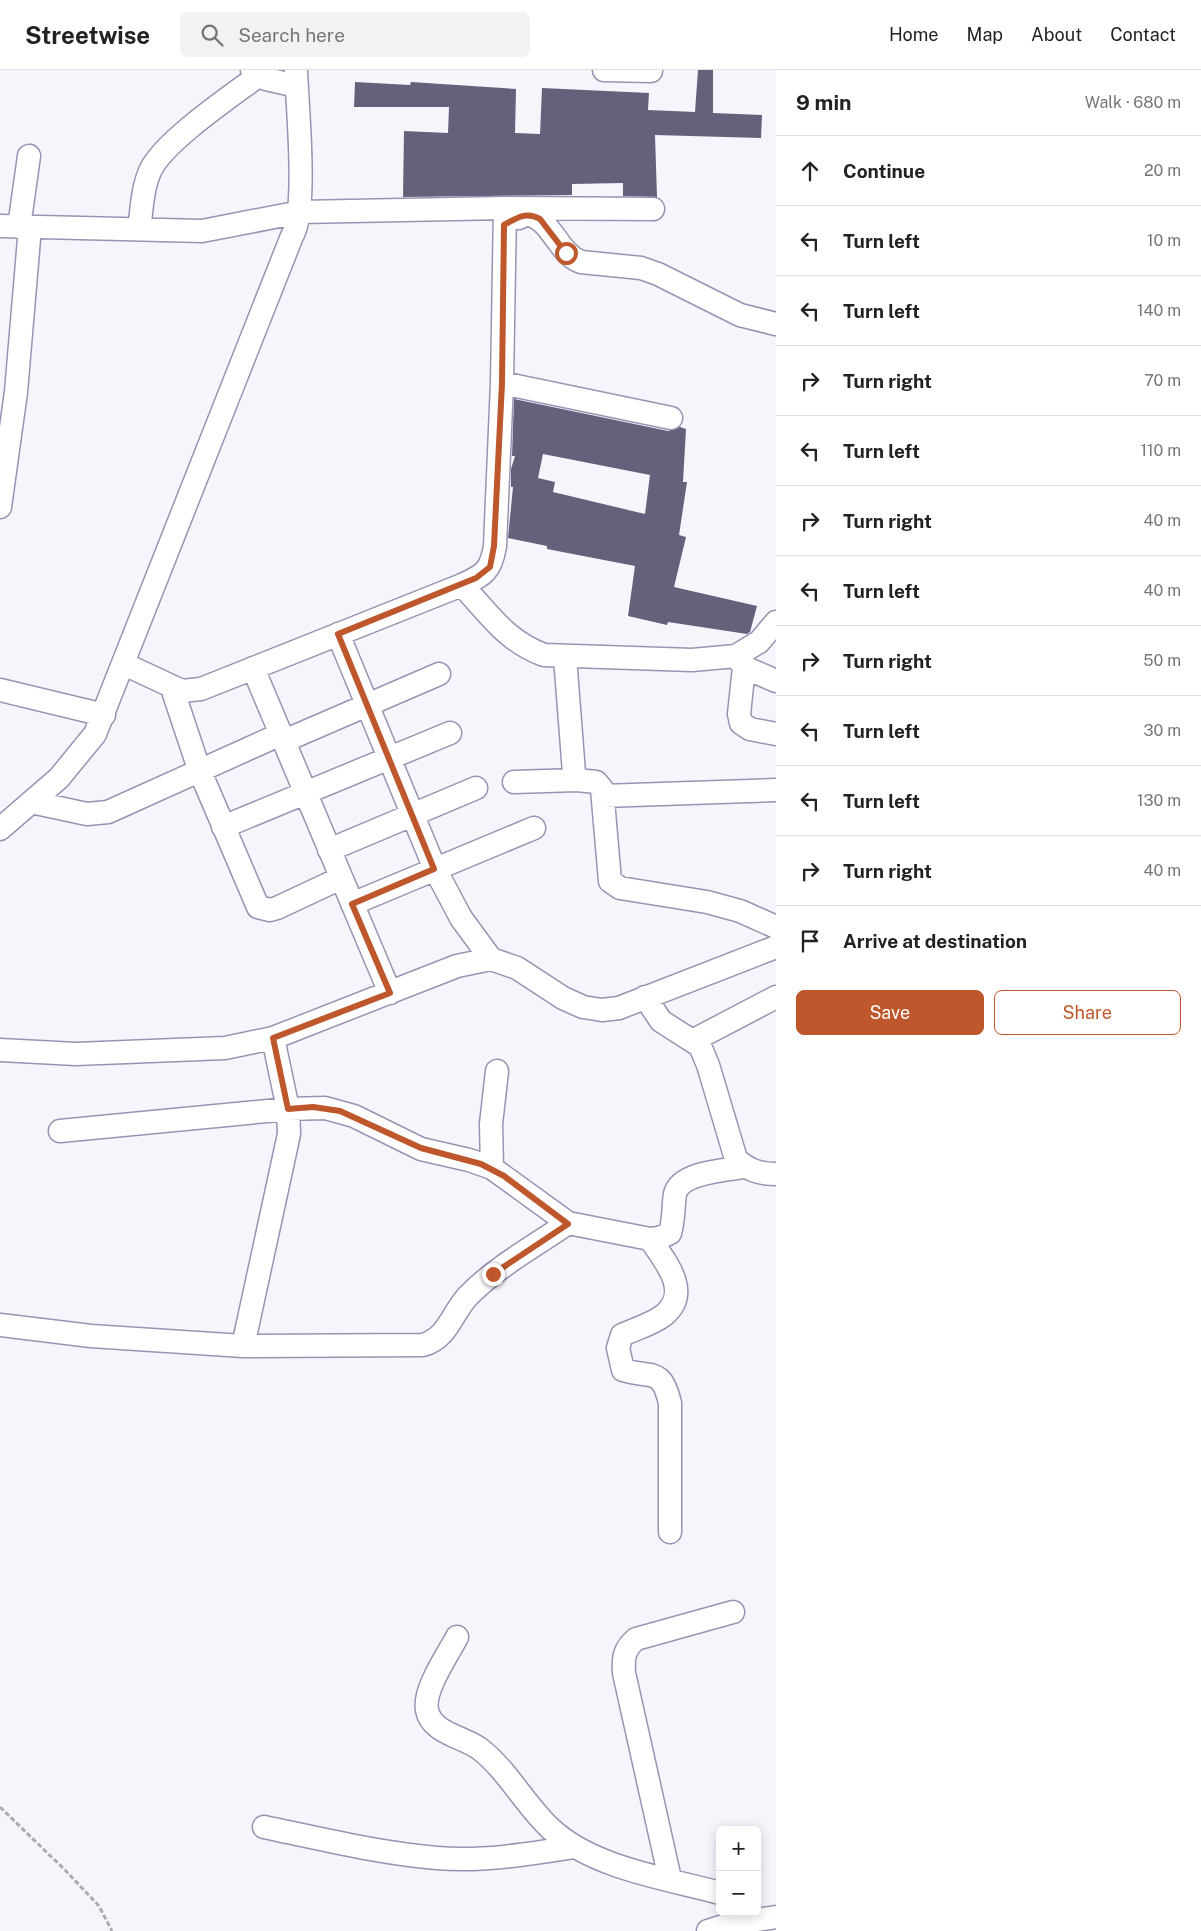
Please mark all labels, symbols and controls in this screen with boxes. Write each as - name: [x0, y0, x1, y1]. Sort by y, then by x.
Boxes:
- search box: [180, 12, 530, 57]
- text: Streetwise: [25, 21, 150, 49]
- icon: search: [198, 21, 226, 49]
- text: Search here: [238, 24, 345, 46]
- text: Home: [889, 24, 939, 45]
- text: Map: [967, 24, 1003, 45]
- text: About: [1031, 24, 1082, 45]
- text: Contact: [1110, 24, 1176, 45]
- text: 9 min: [796, 90, 852, 115]
- text: Walk · 680 m: [1085, 93, 1181, 112]
- icon: ahead: [796, 157, 824, 185]
- text: Continue: [843, 160, 925, 182]
- text: 20 m: [1144, 161, 1181, 180]
- icon: left: [796, 227, 824, 255]
- text: Turn left: [843, 230, 920, 252]
- text: 10 m: [1147, 231, 1181, 250]
- route start: [555, 242, 578, 265]
- icon: left: [796, 297, 824, 325]
- text: Turn left: [843, 300, 920, 322]
- text: 140 m: [1137, 301, 1181, 320]
- icon: right: [796, 367, 824, 395]
- text: Turn right: [843, 370, 932, 392]
- text: 70 m: [1144, 371, 1181, 390]
- icon: left: [796, 437, 824, 465]
- text: Turn left: [843, 440, 920, 462]
- text: 110 m: [1140, 441, 1181, 460]
- icon: right: [796, 507, 824, 535]
- text: Turn right: [843, 510, 932, 532]
- text: 40 m: [1143, 511, 1181, 530]
- icon: left: [796, 577, 824, 605]
- text: Turn left: [843, 580, 920, 602]
- text: 40 m: [1143, 581, 1181, 600]
- icon: right: [796, 647, 824, 675]
- text: Turn right: [843, 650, 932, 672]
- text: 50 m: [1143, 651, 1181, 670]
- icon: left: [796, 717, 824, 745]
- text: Turn left: [843, 720, 920, 742]
- text: 30 m: [1144, 721, 1181, 740]
- icon: left: [796, 787, 824, 815]
- text: Turn left: [843, 790, 920, 812]
- text: 130 m: [1137, 791, 1181, 810]
- icon: right: [796, 857, 824, 885]
- text: Turn right: [843, 860, 932, 882]
- text: 40 m: [1143, 861, 1181, 880]
- icon: arrive: [796, 927, 824, 955]
- text: Arrive at destination: [843, 930, 1027, 952]
- button: Save: [796, 990, 984, 1035]
- button: Share: [994, 990, 1181, 1035]
- route end: [482, 1263, 505, 1286]
- map controls: [716, 1826, 761, 1916]
- button: +: [716, 1826, 761, 1871]
- button: −: [716, 1871, 761, 1916]

